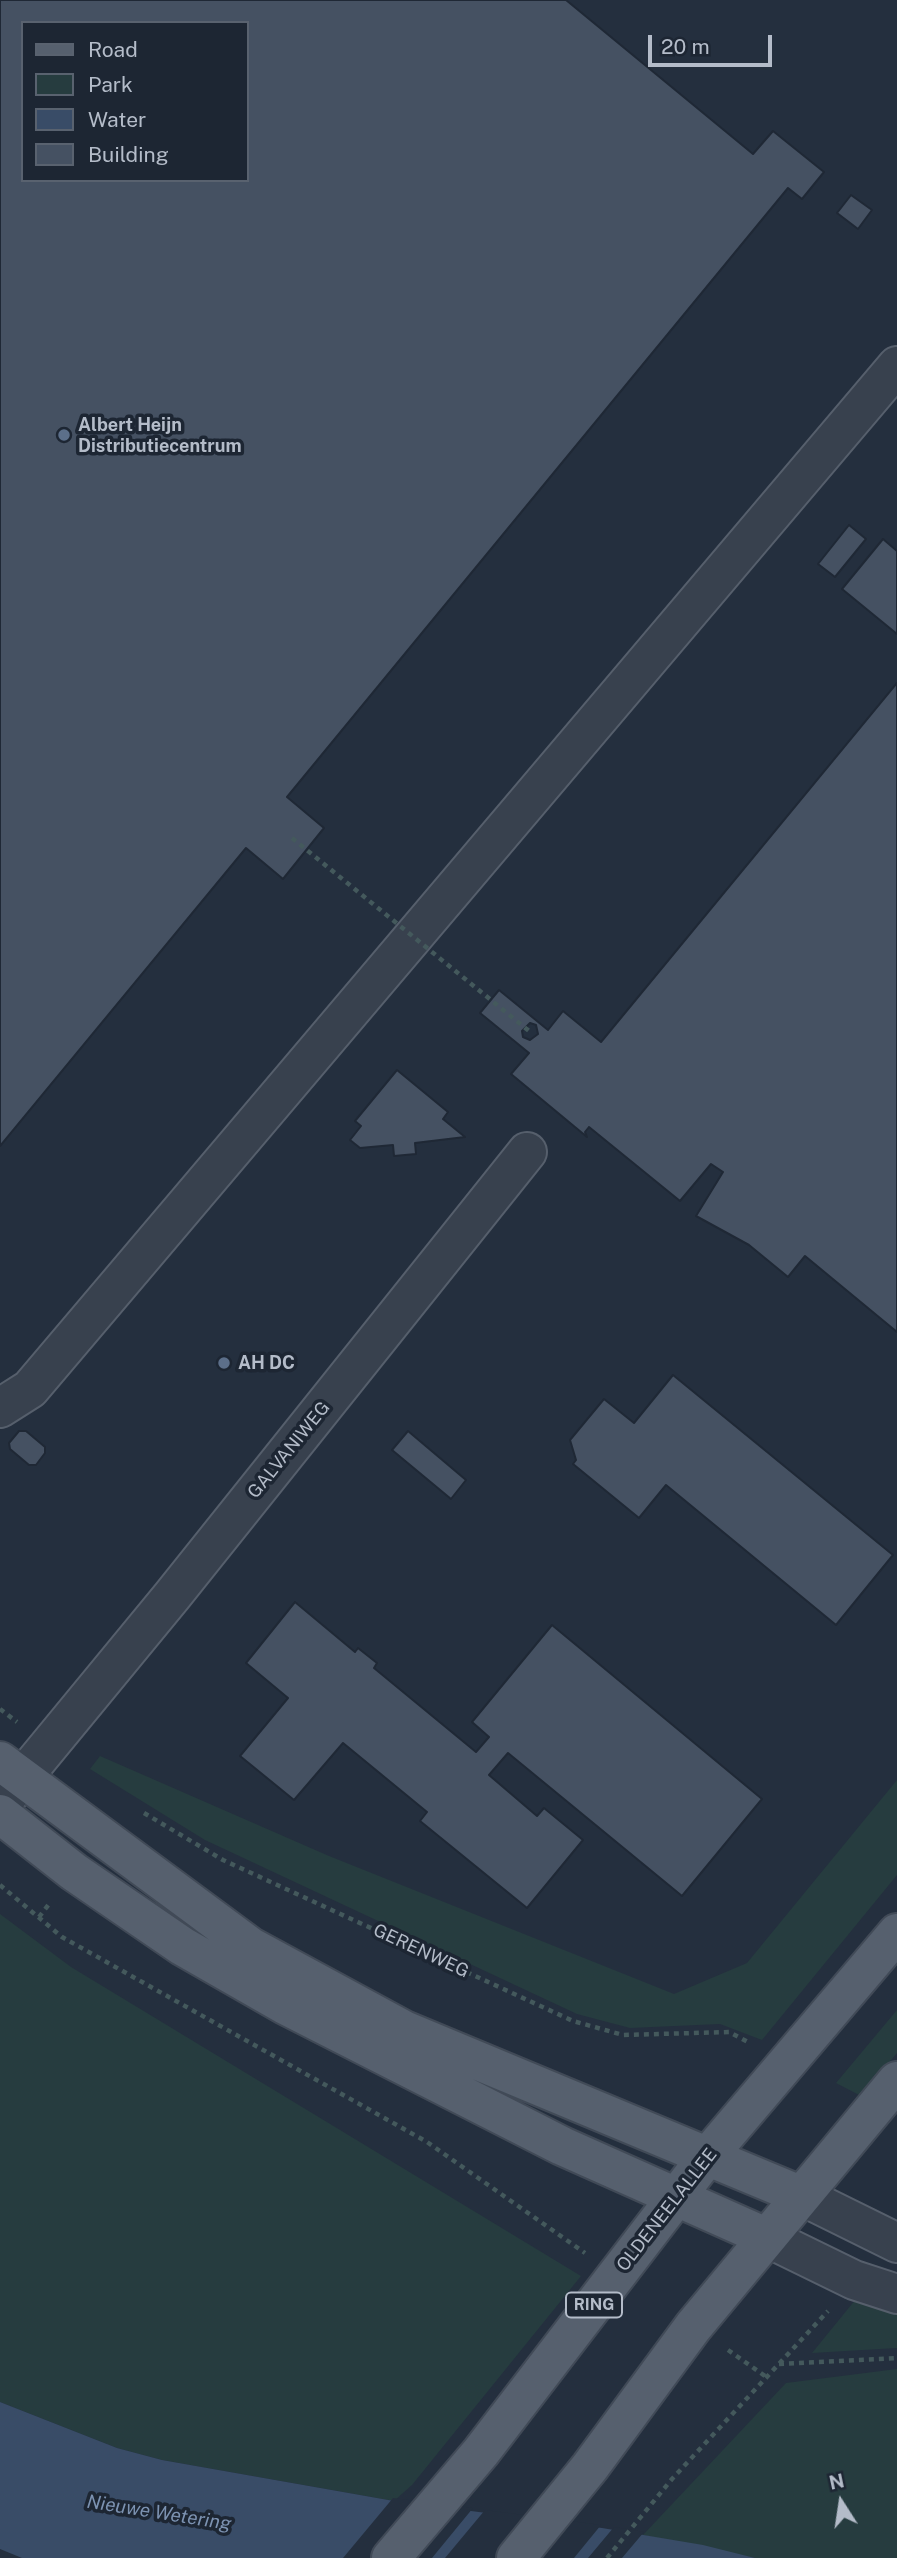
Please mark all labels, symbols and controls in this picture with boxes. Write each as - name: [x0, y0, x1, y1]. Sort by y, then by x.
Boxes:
- legend: [21, 21, 248, 182]
- scale bar: [652, 21, 776, 65]
- text: 20 m: [661, 34, 710, 59]
- text: Road: [88, 37, 138, 62]
- text: Park: [88, 72, 133, 97]
- text: Water: [88, 107, 146, 132]
- text: Building: [88, 142, 169, 167]
- place label: Albert Heijn Distributiecentrum: [78, 414, 242, 457]
- marker: Albert Heijn Distributiecentrum: [56, 427, 72, 443]
- place label: AH DC: [238, 1352, 295, 1374]
- marker: AH DC: [216, 1355, 232, 1371]
- street label: GALVANIWEG: [243, 1397, 335, 1503]
- street label: GERENWEG: [370, 1919, 472, 1983]
- street label: OLDENEELALLEE: [612, 2144, 722, 2276]
- road number: RING: [566, 2292, 622, 2318]
- north arrow: [806, 2467, 876, 2537]
- text: N: [827, 2469, 846, 2494]
- water label: Nieuwe Wetering: [85, 2490, 233, 2536]

